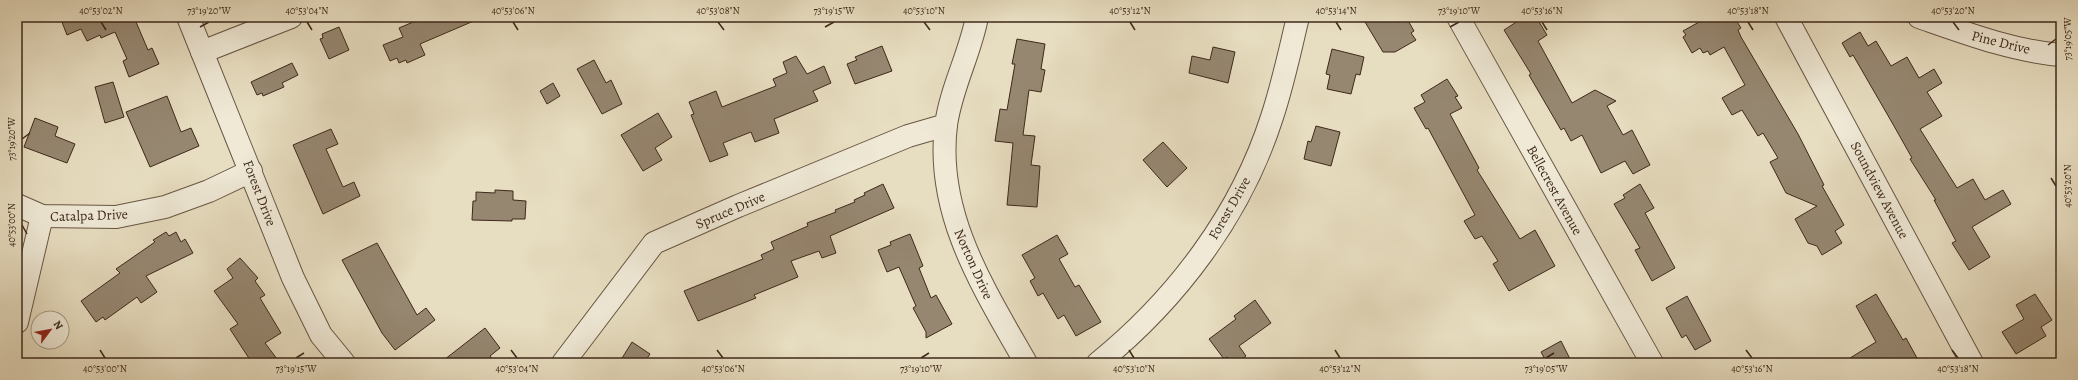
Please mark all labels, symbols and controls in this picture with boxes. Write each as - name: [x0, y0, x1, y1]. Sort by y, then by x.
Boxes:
- text: 40°53'02"N: [79, 4, 123, 17]
- text: 73°19'20"W: [187, 4, 231, 17]
- text: 40°53'04"N: [285, 4, 329, 17]
- text: 40°53'06"N: [491, 4, 535, 17]
- text: 40°53'08"N: [696, 4, 740, 17]
- text: 73°19'15"W: [813, 4, 855, 17]
- text: 40°53'10"N: [903, 4, 945, 17]
- text: 40°53'12"N: [1109, 4, 1151, 17]
- text: 40°53'14"N: [1315, 4, 1357, 17]
- text: 73°19'10"W: [1438, 4, 1481, 17]
- text: 40°53'16"N: [1521, 4, 1563, 17]
- text: 40°53'18"N: [1727, 4, 1769, 17]
- text: 40°53'20"N: [1931, 4, 1975, 17]
- text: 73°19'05"W: [2061, 17, 2074, 61]
- street label: Pine Drive: [1970, 26, 2032, 59]
- text: 73°19'20"W: [5, 117, 18, 161]
- street label: Soundview Avenue: [1846, 138, 1913, 242]
- street label: Bellecrest Avenue: [1522, 142, 1587, 238]
- street label: Forest Drive: [238, 157, 281, 229]
- text: 40°53'20"N: [2061, 164, 2074, 208]
- street label: Forest Drive: [1204, 173, 1255, 243]
- street label: Spruce Drive: [692, 187, 768, 234]
- text: 40°53'00"N: [5, 203, 18, 247]
- street label: Catalpa Drive: [50, 205, 128, 226]
- street label: Norton Drive: [949, 226, 998, 303]
- north arrow: [30, 310, 70, 350]
- text: N: [50, 318, 67, 332]
- text: 40°53'00"N: [83, 362, 127, 375]
- text: 73°19'15"W: [275, 362, 317, 375]
- text: 40°53'04"N: [495, 362, 539, 375]
- text: 40°53'06"N: [701, 362, 745, 375]
- text: 73°19'10"W: [900, 362, 943, 375]
- text: 40°53'10"N: [1113, 362, 1155, 375]
- text: 40°53'12"N: [1319, 362, 1361, 375]
- text: 73°19'05"W: [1524, 362, 1568, 375]
- text: 40°53'16"N: [1731, 362, 1773, 375]
- text: 40°53'18"N: [1937, 362, 1979, 375]

